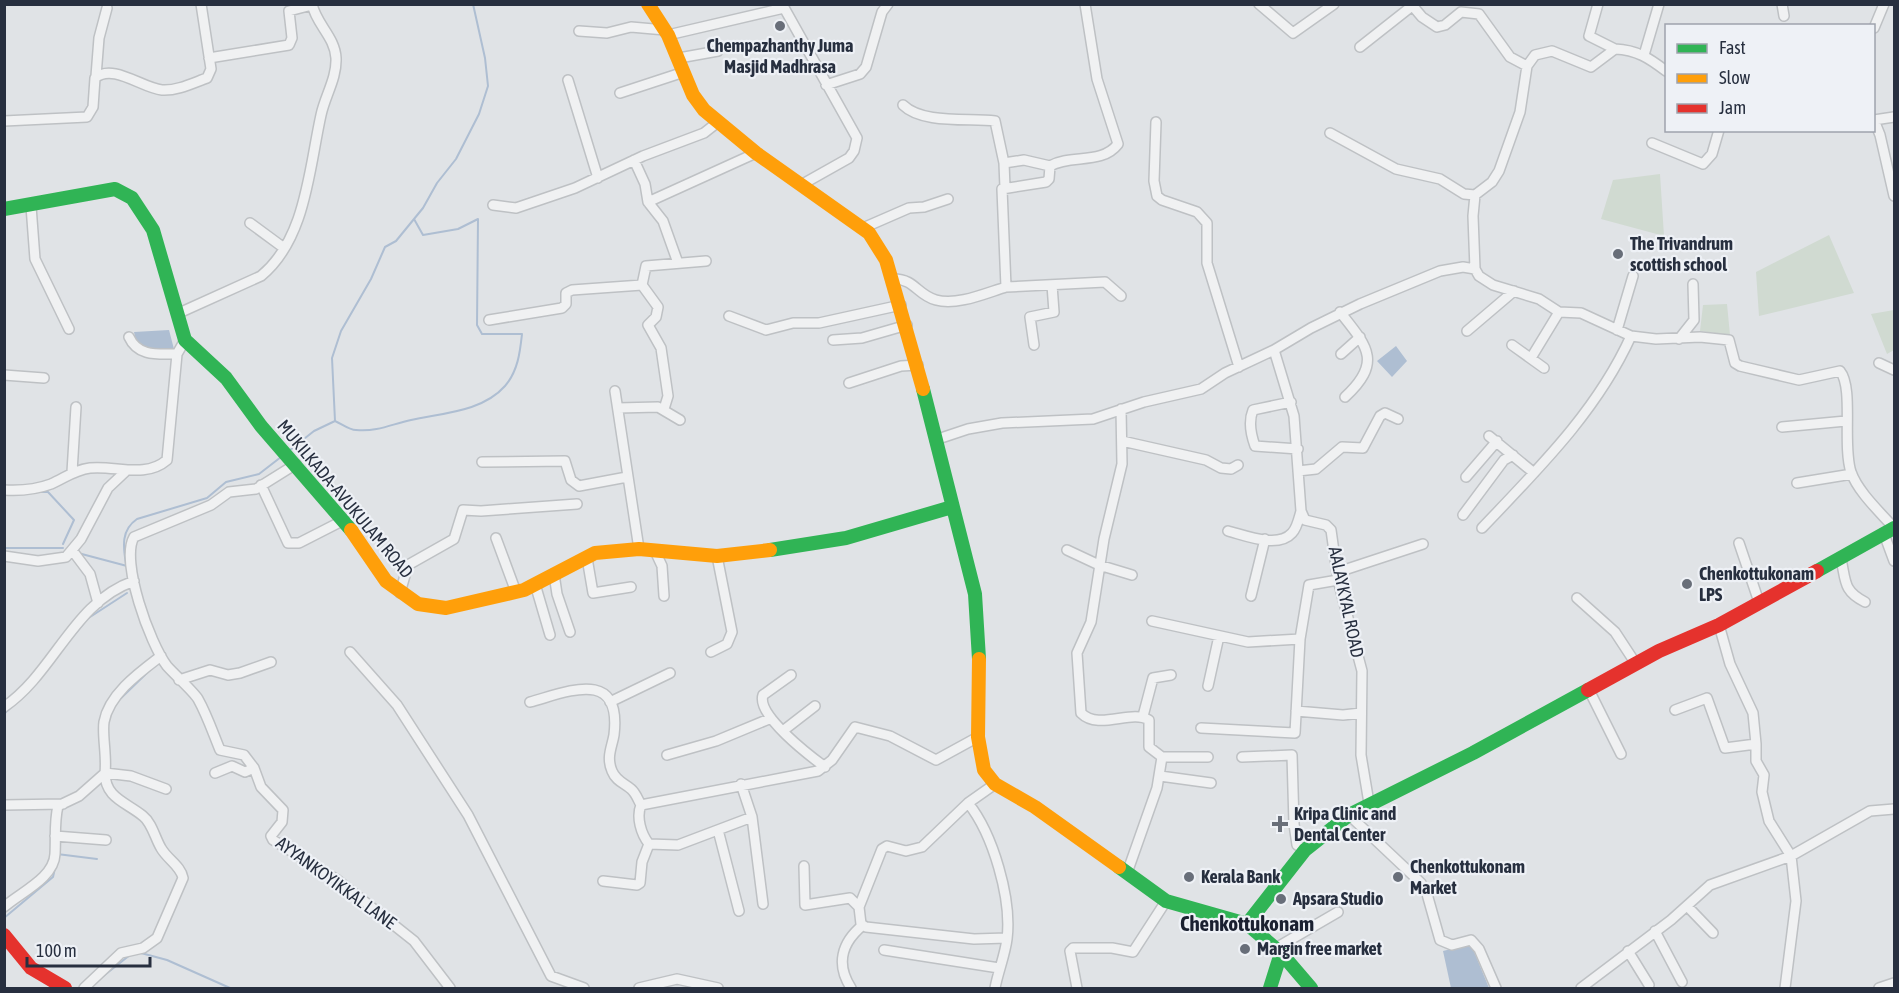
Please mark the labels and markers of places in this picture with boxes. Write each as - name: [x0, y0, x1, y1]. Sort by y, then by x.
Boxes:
- marker: Chempazhanthy Juma Masjid Madhrasa: [773, 19, 787, 33]
- place label: Chempazhanthy Juma Masjid Madhrasa: [707, 35, 853, 77]
- place label: The Trivandrum scottish school: [1630, 233, 1733, 275]
- marker: The Trivandrum scottish school: [1611, 247, 1625, 261]
- place label: Chenkottukonam LPS: [1699, 563, 1814, 605]
- marker: Chenkottukonam LPS: [1680, 577, 1694, 591]
- place label: Kripa Clinic and Dental Center: [1294, 803, 1396, 845]
- marker: Kripa Clinic and Dental Center: [1271, 815, 1289, 833]
- place label: Chenkottukonam Market: [1410, 856, 1525, 898]
- place label: Kerala Bank: [1201, 866, 1281, 887]
- marker: Kerala Bank: [1182, 870, 1196, 884]
- marker: Chenkottukonam Market: [1391, 870, 1405, 884]
- place label: Apsara Studio: [1292, 888, 1383, 909]
- marker: Apsara Studio: [1274, 892, 1288, 906]
- place label: Margin free market: [1257, 938, 1383, 959]
- marker: Margin free market: [1238, 942, 1252, 956]

